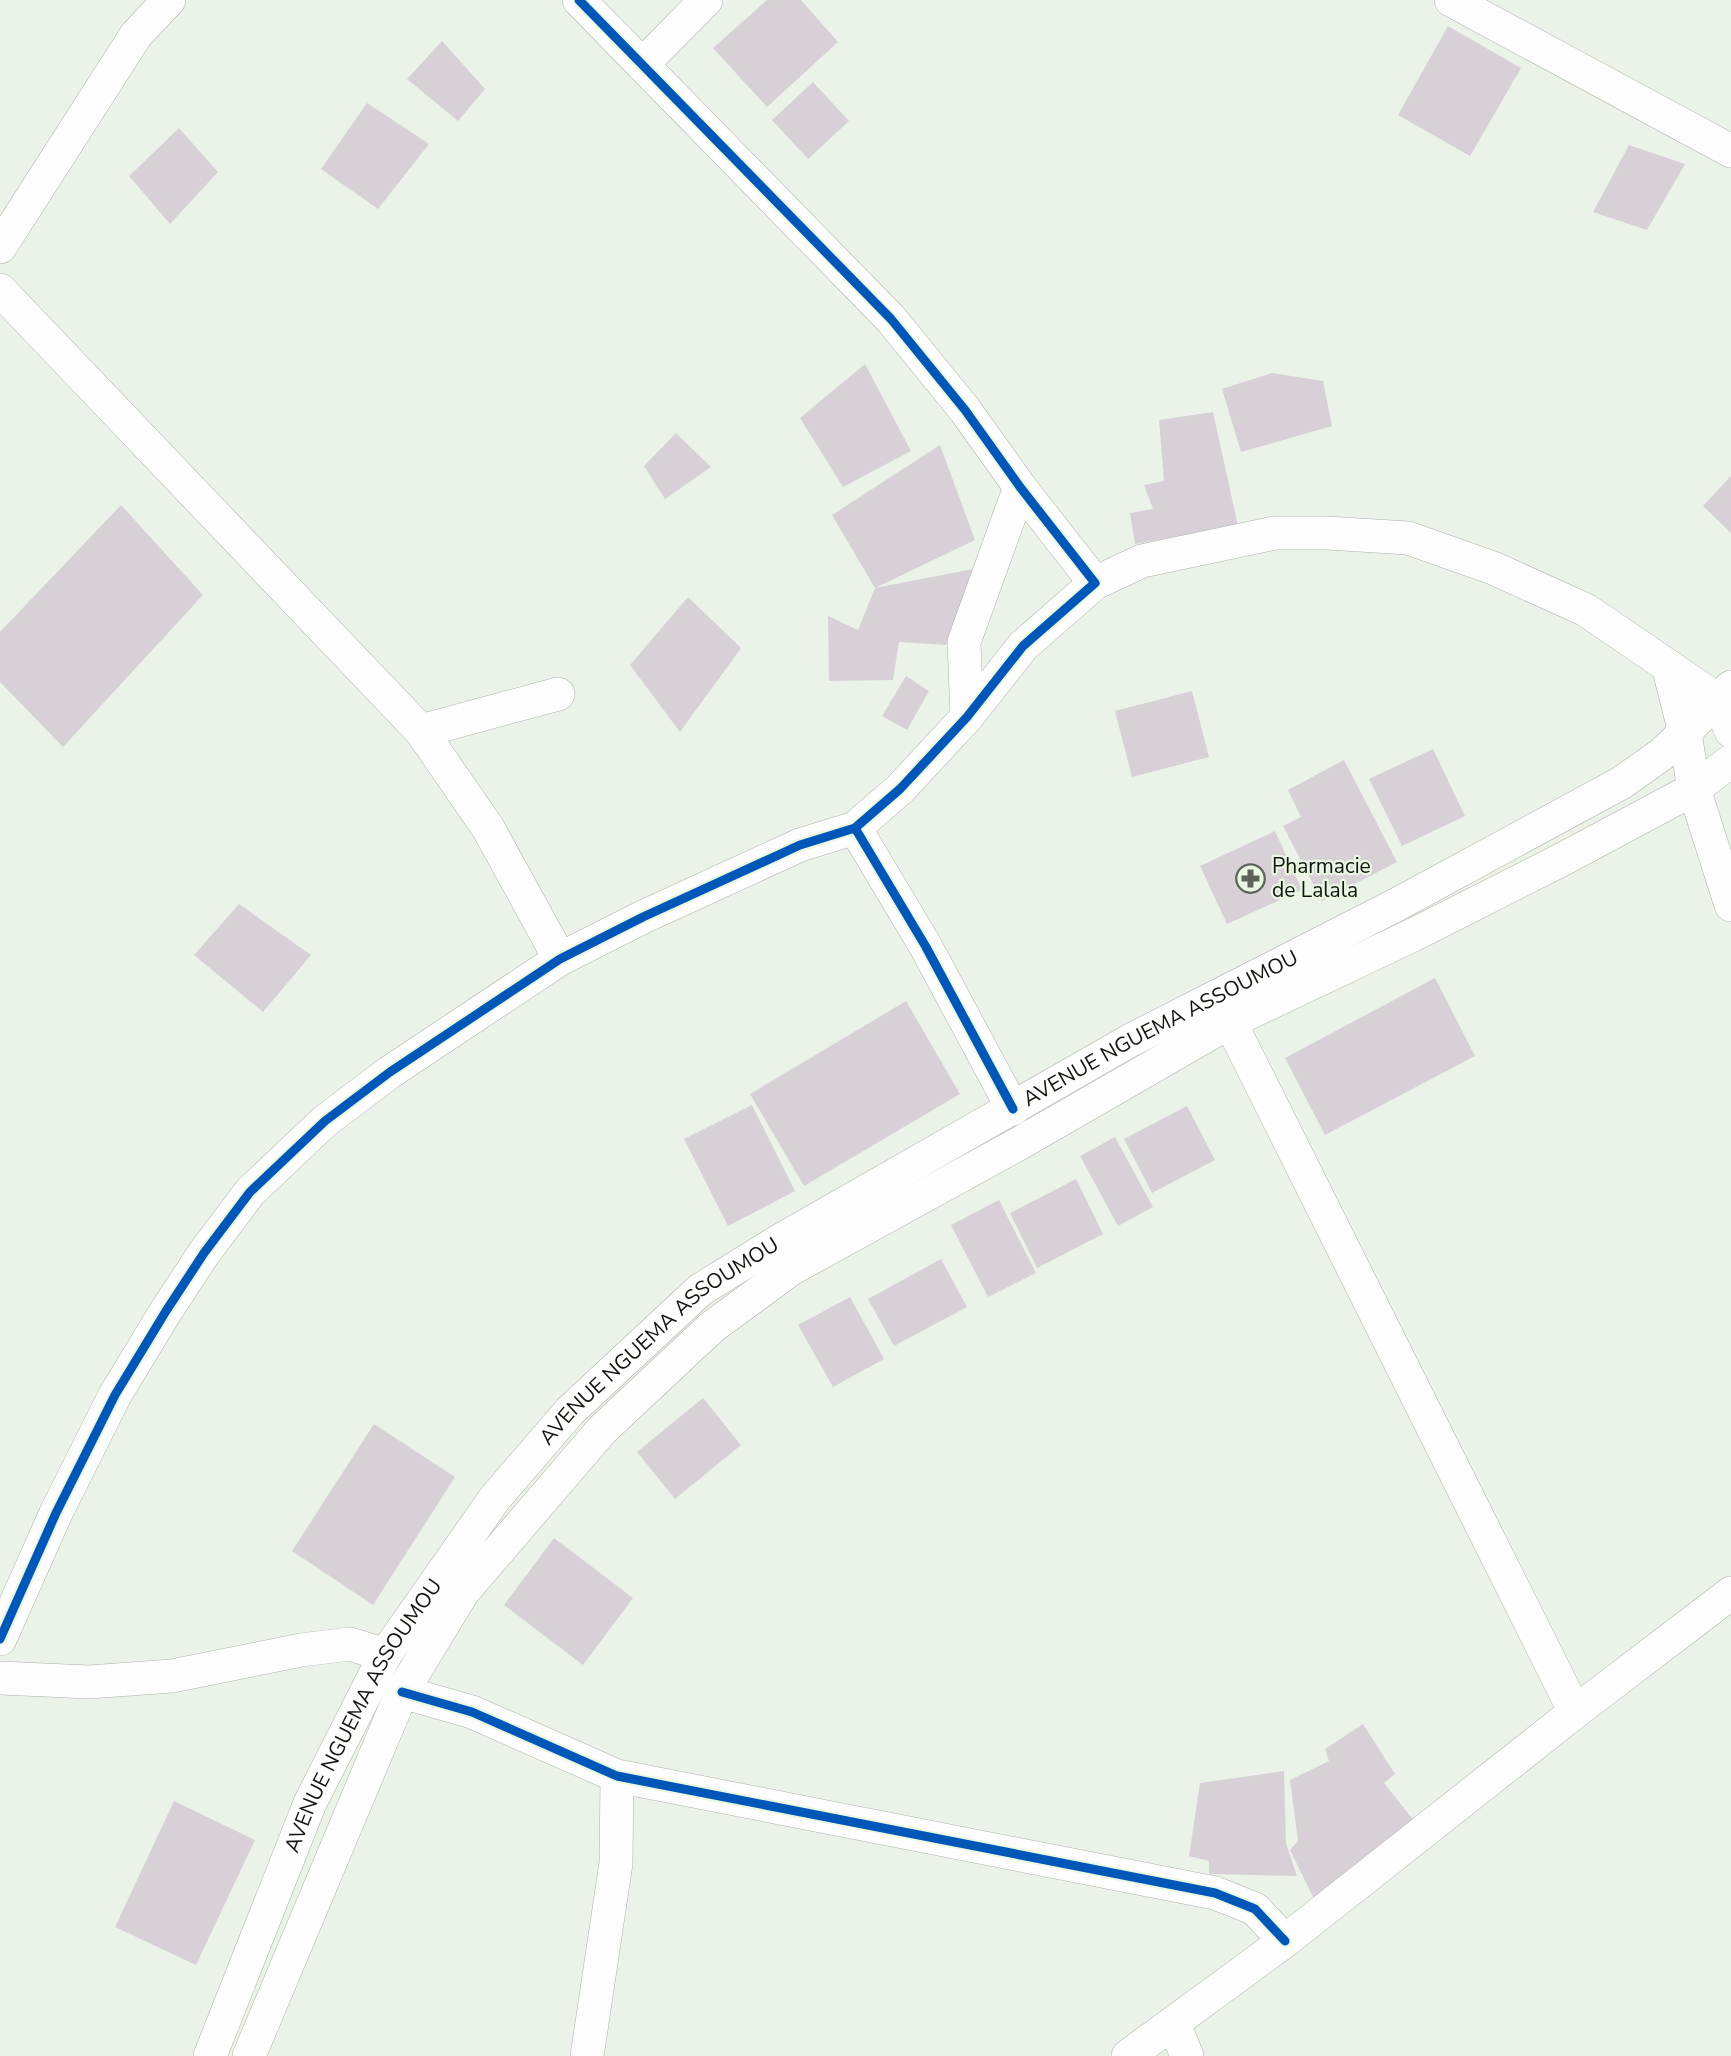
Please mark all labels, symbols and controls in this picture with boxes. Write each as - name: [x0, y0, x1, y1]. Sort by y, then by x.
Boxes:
- place label: Pharmacie de Lalala: [1272, 852, 1371, 904]
- pharmacy icon: Pharmacie de Lalala: [1235, 862, 1267, 894]
- street label: AVENUE NGUEMA ASSOUMOU: [1018, 943, 1303, 1113]
- street label: AVENUE NGUEMA ASSOUMOU: [533, 1231, 784, 1451]
- street label: AVENUE NGUEMA ASSOUMOU: [278, 1573, 448, 1857]

